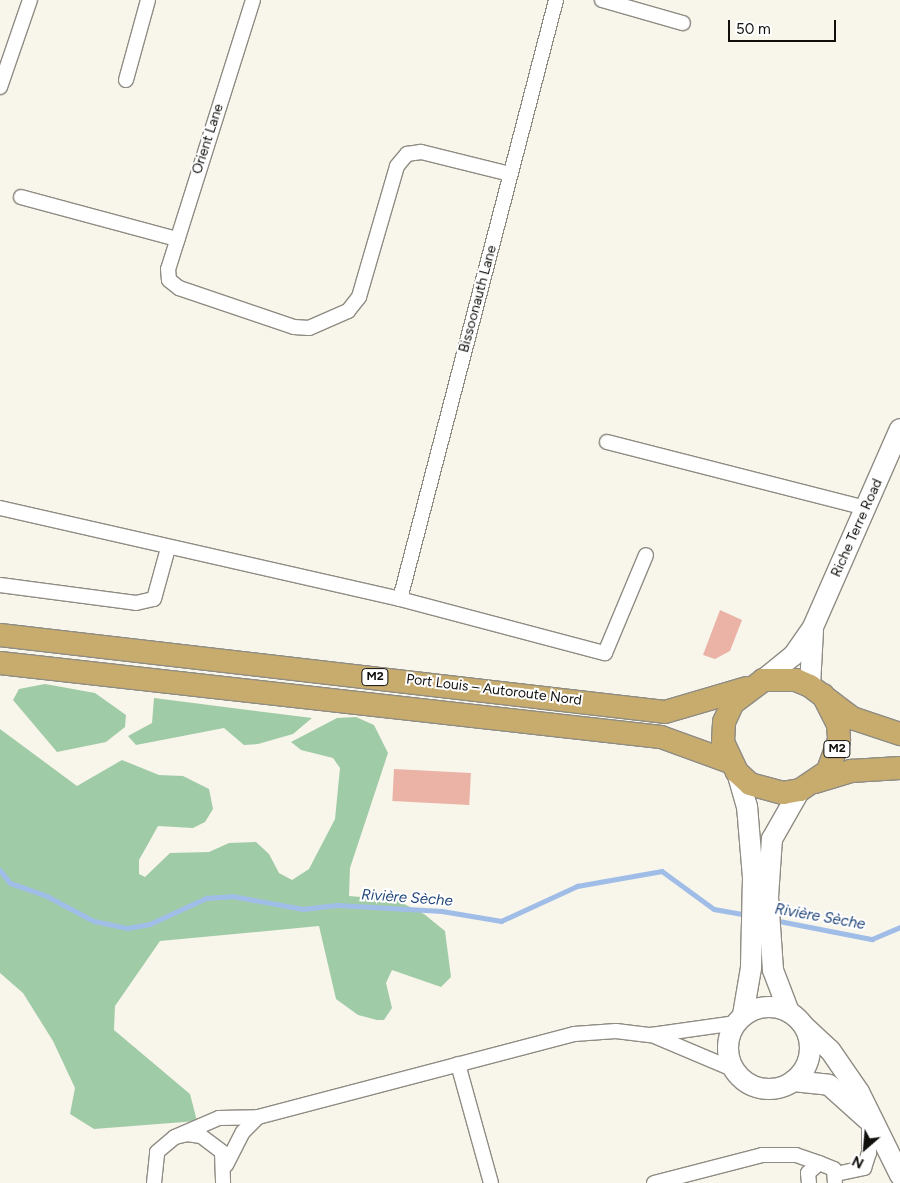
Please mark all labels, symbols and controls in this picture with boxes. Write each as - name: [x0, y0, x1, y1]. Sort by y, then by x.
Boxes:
- scale bar: [730, 10, 838, 42]
- text: 50 m: [736, 20, 771, 38]
- street label: Orient Lane: [189, 102, 227, 176]
- street label: Bissoonauth Lane: [456, 244, 500, 354]
- street label: Riche Terre Road: [828, 476, 886, 580]
- road number: M2: [361, 668, 389, 686]
- street label: Port Louis – Autoroute Nord: [405, 671, 583, 709]
- road number: M2: [823, 740, 851, 759]
- water label: Rivière Sèche: [361, 886, 453, 910]
- water label: Rivière Sèche: [773, 900, 867, 934]
- north arrow: [840, 1123, 890, 1173]
- text: N: [849, 1152, 867, 1172]

